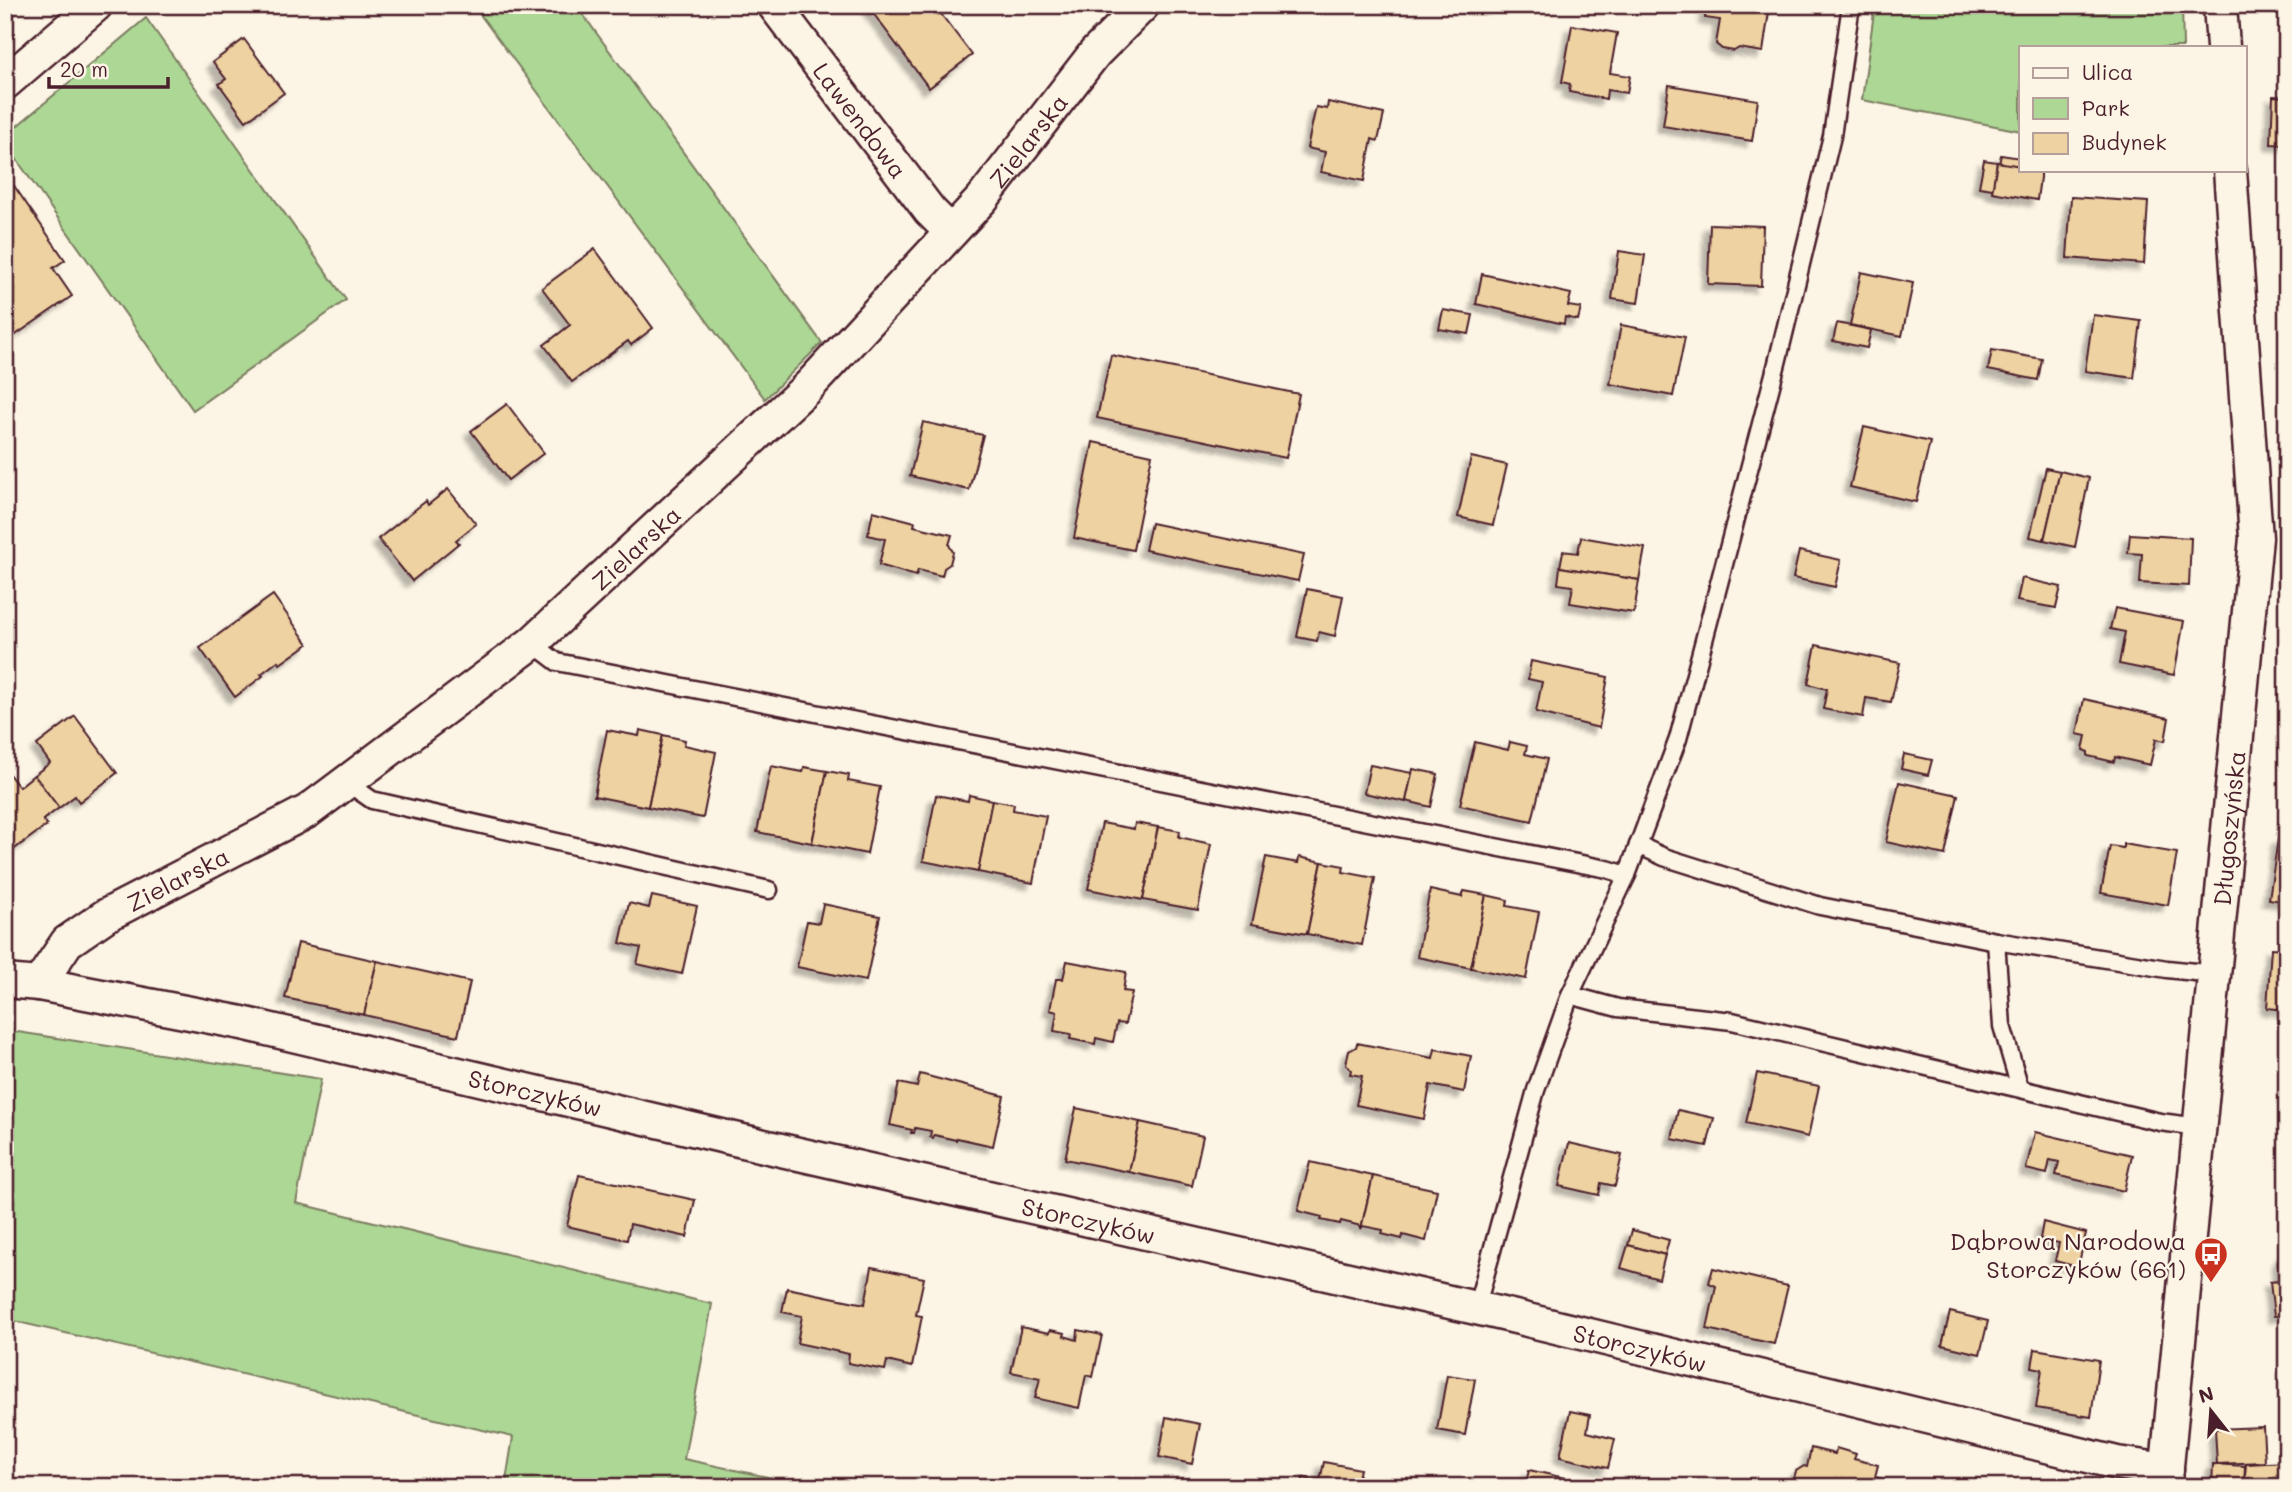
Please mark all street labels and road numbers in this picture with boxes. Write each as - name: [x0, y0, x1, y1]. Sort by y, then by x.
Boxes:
- street label: Lawendowa: [807, 56, 915, 184]
- street label: Zielarska: [981, 87, 1074, 194]
- street label: Zielarska: [584, 498, 686, 596]
- street label: Długoszyńska: [2205, 749, 2251, 907]
- street label: Zielarska: [121, 839, 234, 918]
- street label: Storczyków: [465, 1061, 605, 1123]
- street label: Storczyków: [1019, 1190, 1158, 1250]
- street label: Storczyków: [1570, 1316, 1710, 1378]

